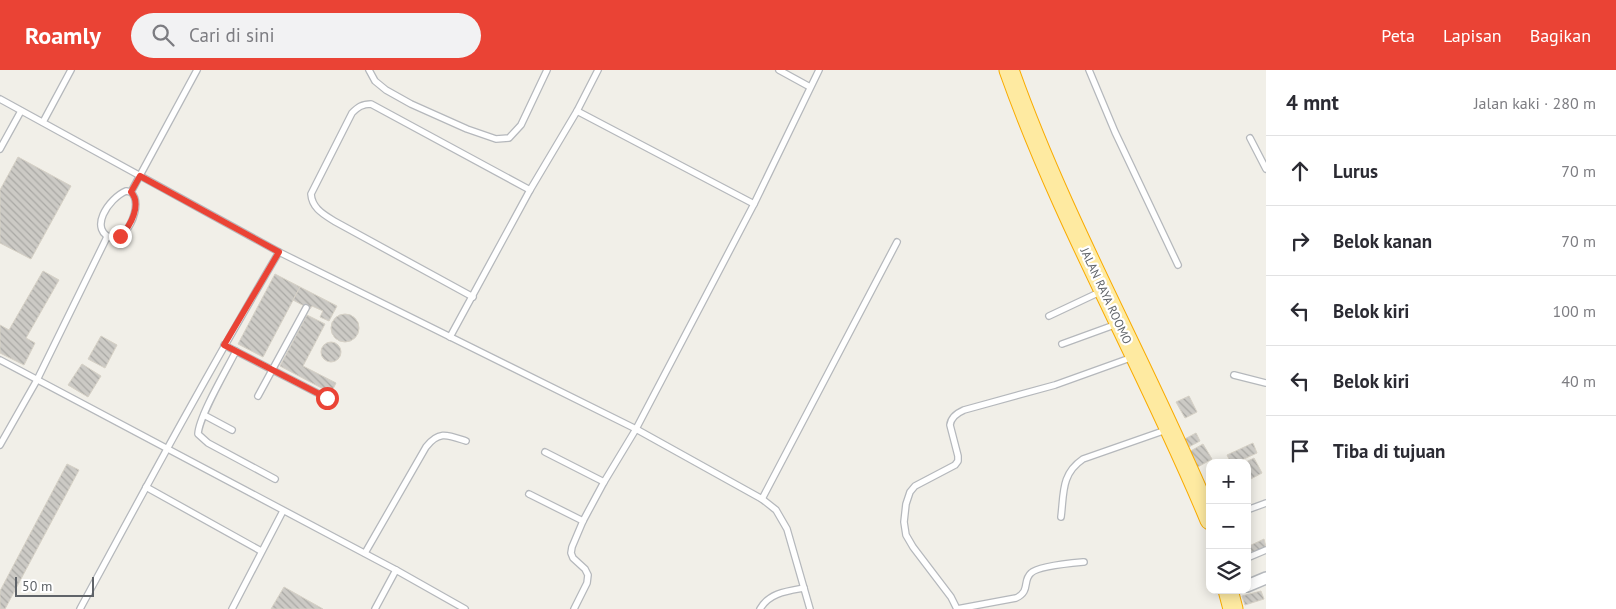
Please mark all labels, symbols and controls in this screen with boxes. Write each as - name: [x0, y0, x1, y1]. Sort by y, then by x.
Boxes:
- search box: [131, 13, 481, 58]
- text: Roamly: [25, 20, 101, 51]
- icon: search: [149, 21, 177, 49]
- text: Cari di sini: [189, 23, 274, 47]
- text: Peta: [1381, 24, 1415, 47]
- text: Lapisan: [1443, 24, 1502, 47]
- text: Bagikan: [1530, 24, 1591, 47]
- text: 4 mnt: [1286, 89, 1339, 116]
- text: Jalan kaki · 280 m: [1474, 93, 1596, 113]
- icon: ahead: [1286, 157, 1314, 185]
- text: Lurus: [1333, 159, 1378, 183]
- text: 70 m: [1561, 161, 1596, 181]
- route end: [109, 225, 132, 248]
- icon: right: [1286, 227, 1314, 255]
- text: Belok kanan: [1333, 229, 1432, 253]
- text: 70 m: [1561, 231, 1596, 251]
- street label: JALAN RAYA ROOMO: [1077, 244, 1135, 346]
- icon: left: [1286, 297, 1314, 325]
- text: Belok kiri: [1333, 299, 1409, 323]
- text: 100 m: [1553, 301, 1596, 321]
- icon: left: [1286, 367, 1314, 395]
- text: Belok kiri: [1333, 369, 1409, 393]
- text: 40 m: [1561, 371, 1596, 391]
- route start: [316, 387, 339, 410]
- icon: arrive: [1286, 437, 1314, 465]
- text: Tiba di tujuan: [1333, 439, 1445, 463]
- map controls: [1206, 459, 1251, 594]
- button: +: [1206, 459, 1251, 504]
- button: −: [1206, 504, 1251, 549]
- button: layers: [1206, 549, 1251, 594]
- scale bar: [15, 574, 94, 597]
- text: 50 m: [22, 577, 52, 595]

